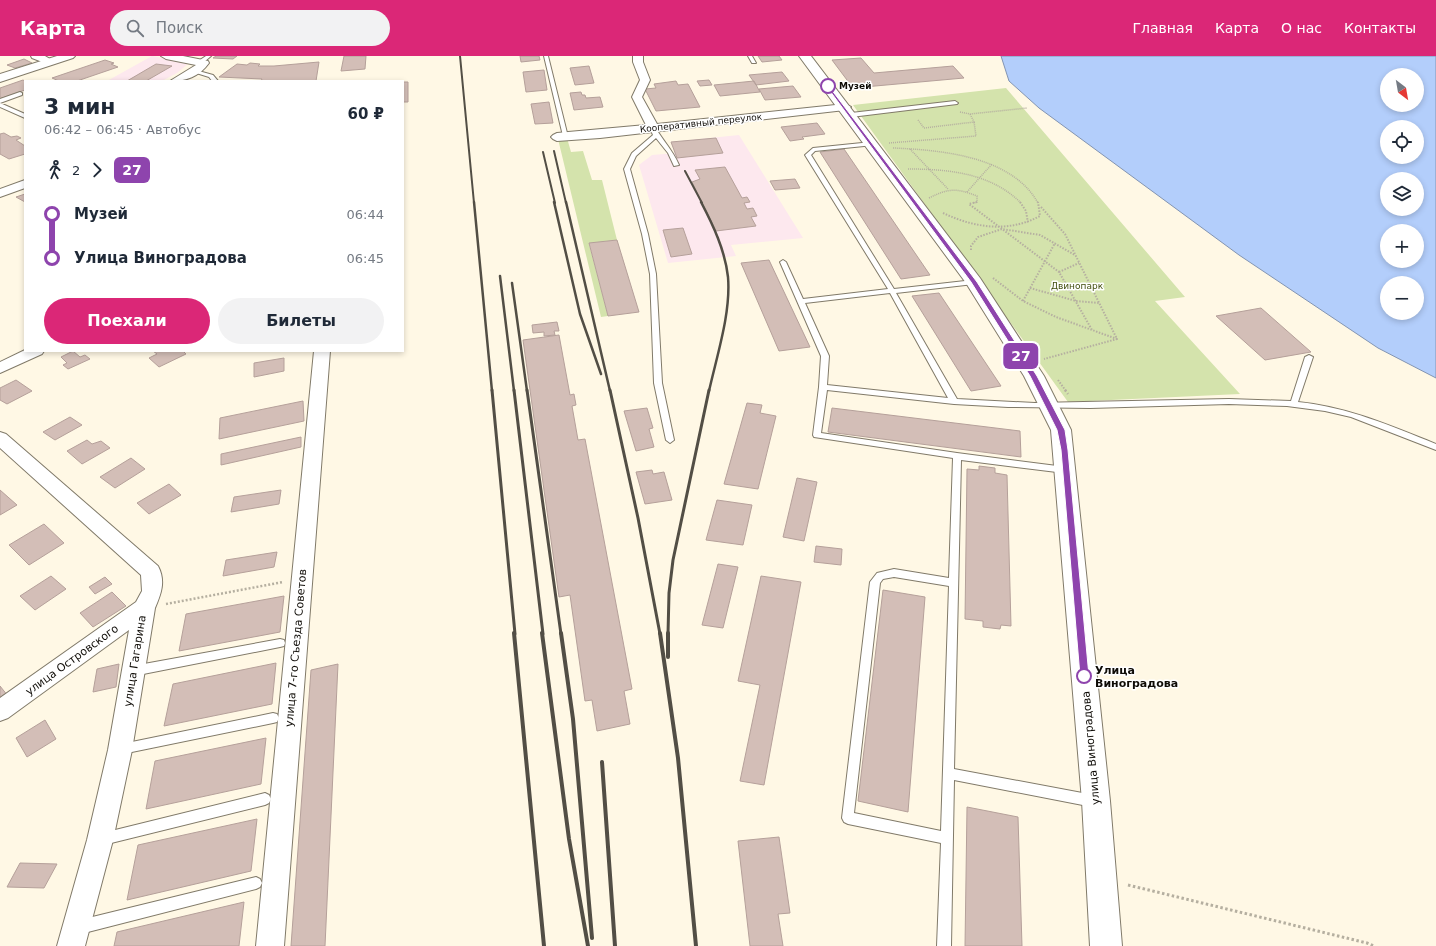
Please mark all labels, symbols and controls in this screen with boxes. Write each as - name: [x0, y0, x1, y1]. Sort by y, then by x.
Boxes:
- search box: [110, 10, 390, 46]
- text: Карта: [20, 17, 86, 39]
- icon: search: [124, 17, 146, 39]
- text: Поиск: [156, 19, 203, 37]
- text: Главная: [1132, 20, 1193, 36]
- text: Карта: [1215, 20, 1259, 36]
- text: О нас: [1281, 20, 1322, 36]
- text: Контакты: [1344, 20, 1416, 36]
- north arrow: [1380, 68, 1424, 112]
- map controls: [1380, 68, 1424, 320]
- marker: Музей: [820, 78, 836, 94]
- place label: Музей: [839, 81, 871, 91]
- text: 3 мин: [44, 94, 116, 119]
- text: 60 ₽: [347, 105, 384, 123]
- street label: Кооперативный переулок: [639, 112, 763, 134]
- button: locate: [1380, 120, 1424, 164]
- text: 06:42 – 06:45 · Автобус: [44, 122, 201, 137]
- icon: walk: [44, 159, 66, 181]
- icon: forward: [86, 159, 108, 181]
- text: 27: [122, 162, 142, 178]
- text: 2: [72, 163, 80, 178]
- button: layers: [1380, 172, 1424, 216]
- text: Музей: [74, 205, 128, 223]
- text: 06:44: [347, 207, 384, 222]
- button: +: [1380, 224, 1424, 268]
- text: Улица Виноградова: [74, 249, 247, 267]
- text: 06:45: [347, 251, 384, 266]
- button: −: [1380, 276, 1424, 320]
- park label: Двинопарк: [1051, 281, 1104, 291]
- button: Поехали: [44, 298, 210, 344]
- button: Билеты: [218, 298, 384, 344]
- line badge: 27: [1003, 343, 1039, 369]
- text: 27: [1011, 348, 1031, 364]
- street label: улица 7-го Съезда Советов: [283, 568, 309, 728]
- street label: улица Гагарина: [121, 614, 149, 708]
- street label: улица Островского: [23, 622, 121, 698]
- place label: Улица Виноградова: [1095, 664, 1178, 690]
- marker: Улица Виноградова: [1076, 668, 1092, 684]
- street label: улица Виноградова: [1080, 691, 1102, 805]

